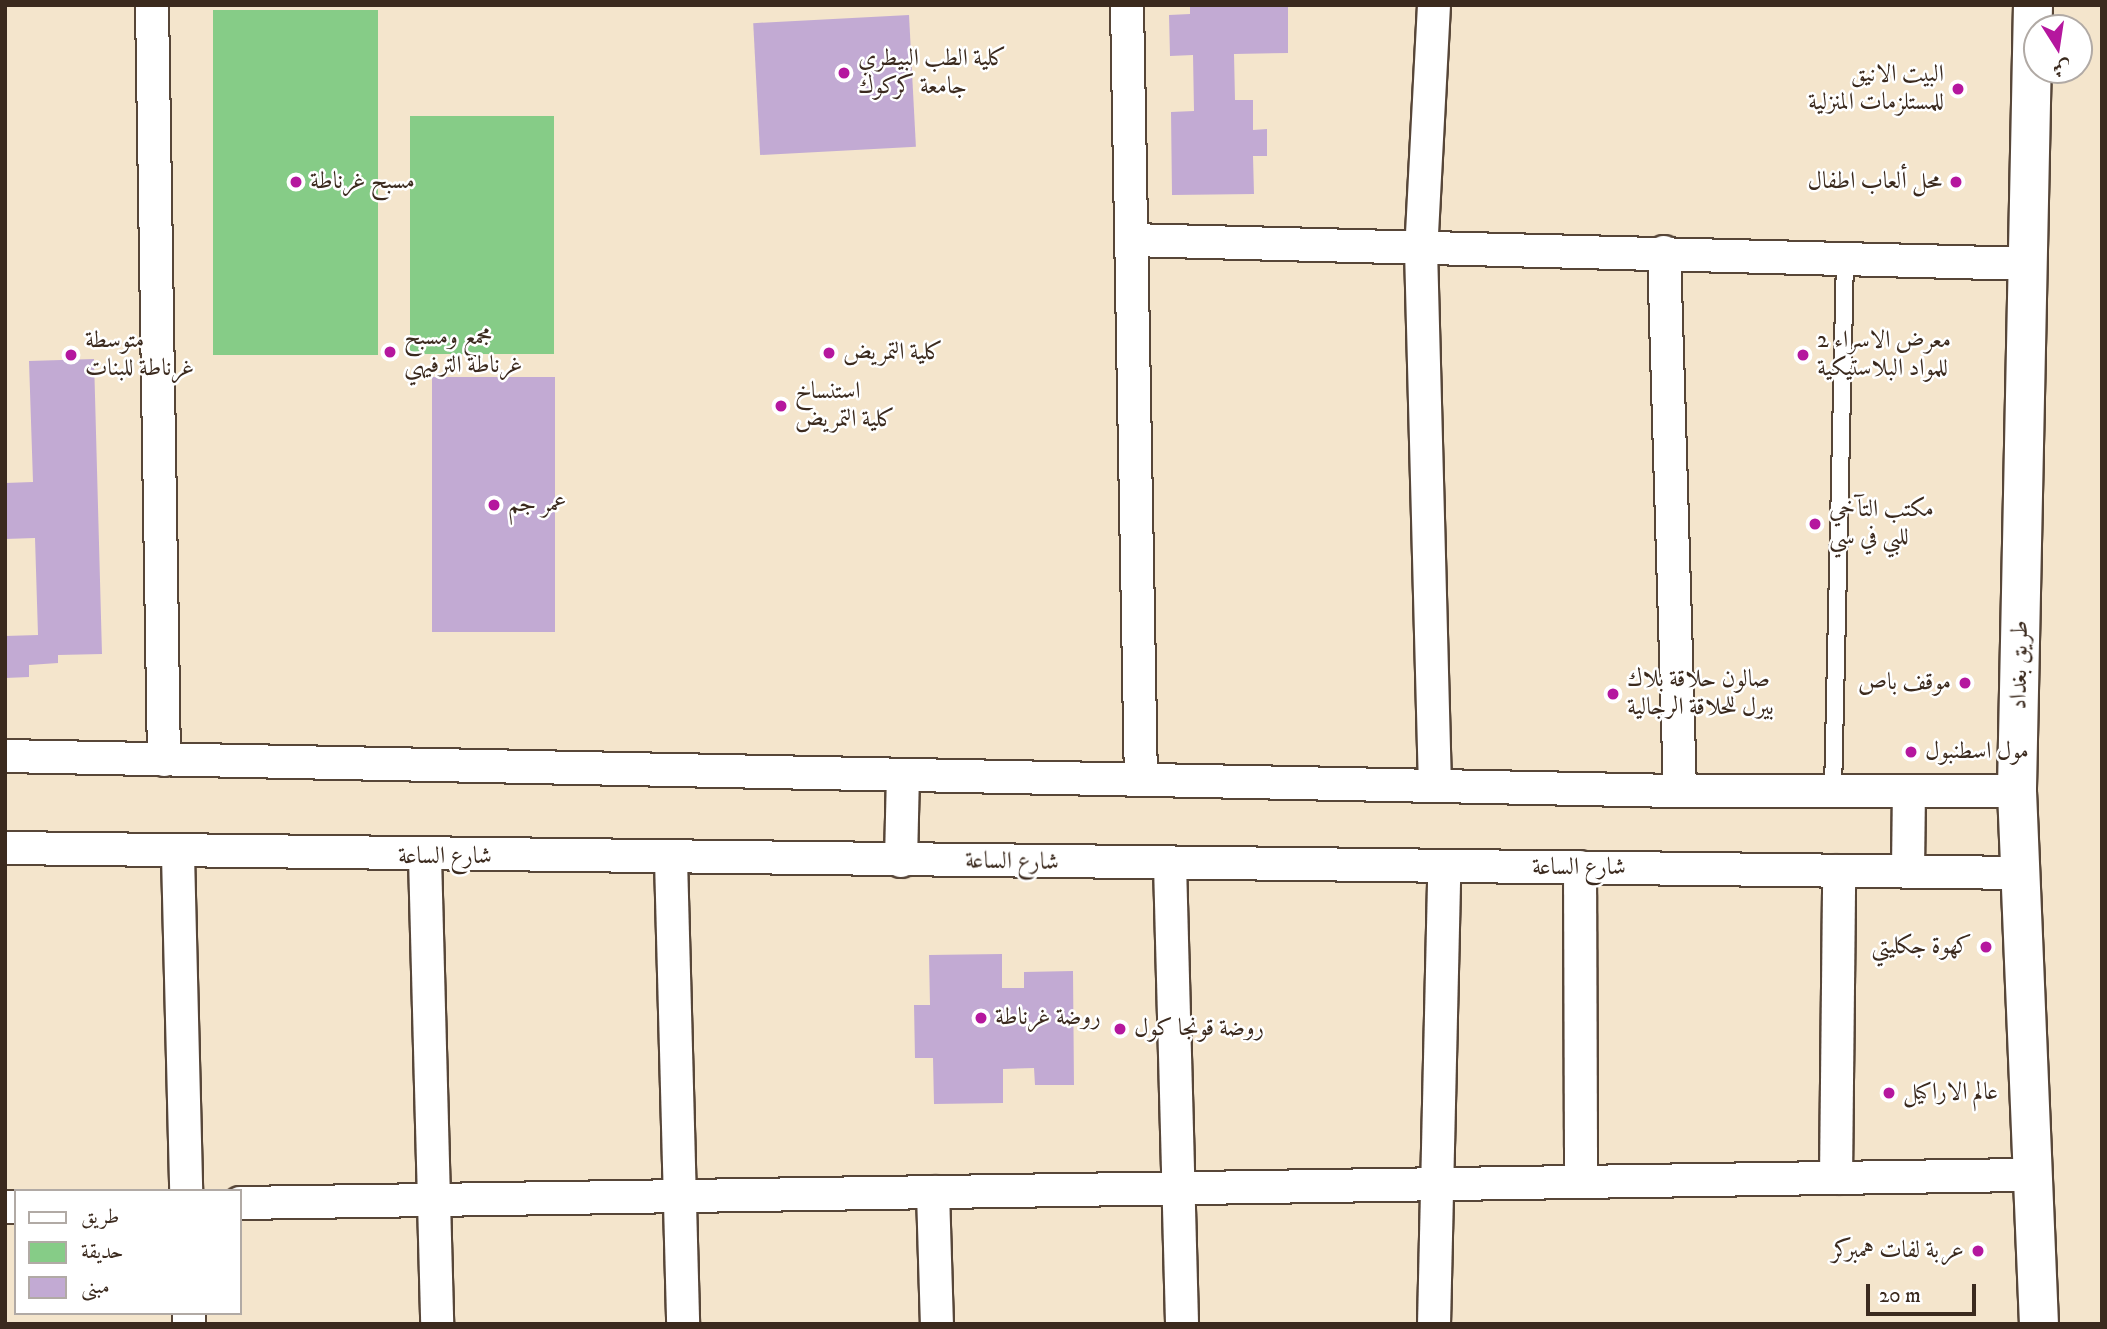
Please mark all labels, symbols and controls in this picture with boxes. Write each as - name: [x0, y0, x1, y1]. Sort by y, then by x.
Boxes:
- north arrow: [2023, 14, 2093, 84]
- place label: كلية الطب البيطري جامعة كركوك: [858, 45, 1007, 101]
- text: ش: [2050, 55, 2074, 81]
- place label: البيت الانيق للمستلزمات المنزلية: [1808, 61, 1944, 117]
- marker: كلية الطب البيطري جامعة كركوك: [836, 65, 852, 81]
- marker: البيت الانيق للمستلزمات المنزلية: [1950, 81, 1966, 97]
- place label: مسبح غرناطة: [310, 168, 415, 196]
- place label: محل ألعاب اطفال: [1808, 168, 1942, 196]
- marker: مسبح غرناطة: [288, 174, 304, 190]
- marker: محل ألعاب اطفال: [1948, 174, 1964, 190]
- place label: مجمع ومسبح غرناطة الترفيهي: [404, 324, 522, 380]
- place label: متوسطة غرناطة للبنات: [85, 327, 194, 383]
- place label: معرض الاسراء 2 للمواد البلاستيكية: [1817, 327, 1951, 383]
- place label: كلية التمريض: [843, 339, 943, 367]
- marker: مجمع ومسبح غرناطة الترفيهي: [382, 344, 398, 360]
- marker: كلية التمريض: [821, 345, 837, 361]
- marker: متوسطة غرناطة للبنات: [63, 347, 79, 363]
- marker: معرض الاسراء 2 للمواد البلاستيكية: [1795, 347, 1811, 363]
- place label: استنساخ کلیة التمریض: [795, 378, 895, 434]
- marker: استنساخ کلیة التمریض: [773, 398, 789, 414]
- place label: عمر جم: [508, 491, 567, 519]
- place label: مكتب التآخي للبي في سي: [1829, 496, 1934, 552]
- marker: عمر جم: [486, 497, 502, 513]
- marker: مكتب التآخي للبي في سي: [1807, 516, 1823, 532]
- street label: طريق بغداد: [2005, 620, 2035, 710]
- place label: صالون حلاقة بلاك بيرل للحلاقة الرجالية: [1627, 666, 1774, 722]
- place label: موقف باص: [1858, 669, 1951, 697]
- marker: موقف باص: [1957, 675, 1973, 691]
- marker: صالون حلاقة بلاك بيرل للحلاقة الرجالية: [1605, 686, 1621, 702]
- place label: مول اسطنبول: [1925, 738, 2029, 766]
- marker: مول اسطنبول: [1903, 744, 1919, 760]
- street label: شارع الساعة: [398, 843, 492, 871]
- street label: شارع الساعة: [965, 847, 1059, 877]
- street label: شارع الساعة: [1532, 854, 1626, 882]
- place label: كهوة جكليتي: [1871, 933, 1972, 961]
- marker: كهوة جكليتي: [1978, 939, 1994, 955]
- place label: روضة غرناطة: [995, 1004, 1101, 1032]
- marker: روضة غرناطة: [973, 1010, 989, 1026]
- place label: روضة قونجا كول: [1134, 1015, 1264, 1043]
- marker: روضة قونجا كول: [1112, 1021, 1128, 1037]
- place label: عالم الاراكيل: [1903, 1079, 1998, 1107]
- marker: عالم الاراكيل: [1881, 1085, 1897, 1101]
- legend: [14, 1189, 242, 1315]
- text: طريق: [81, 1204, 119, 1230]
- place label: عربة لفات همبركر: [1832, 1237, 1964, 1265]
- text: حديقة: [81, 1239, 124, 1265]
- marker: عربة لفات همبركر: [1970, 1243, 1986, 1259]
- scale bar: [1869, 1270, 1979, 1314]
- text: مبنى: [81, 1274, 110, 1300]
- text: 20 m: [1879, 1283, 1921, 1309]

